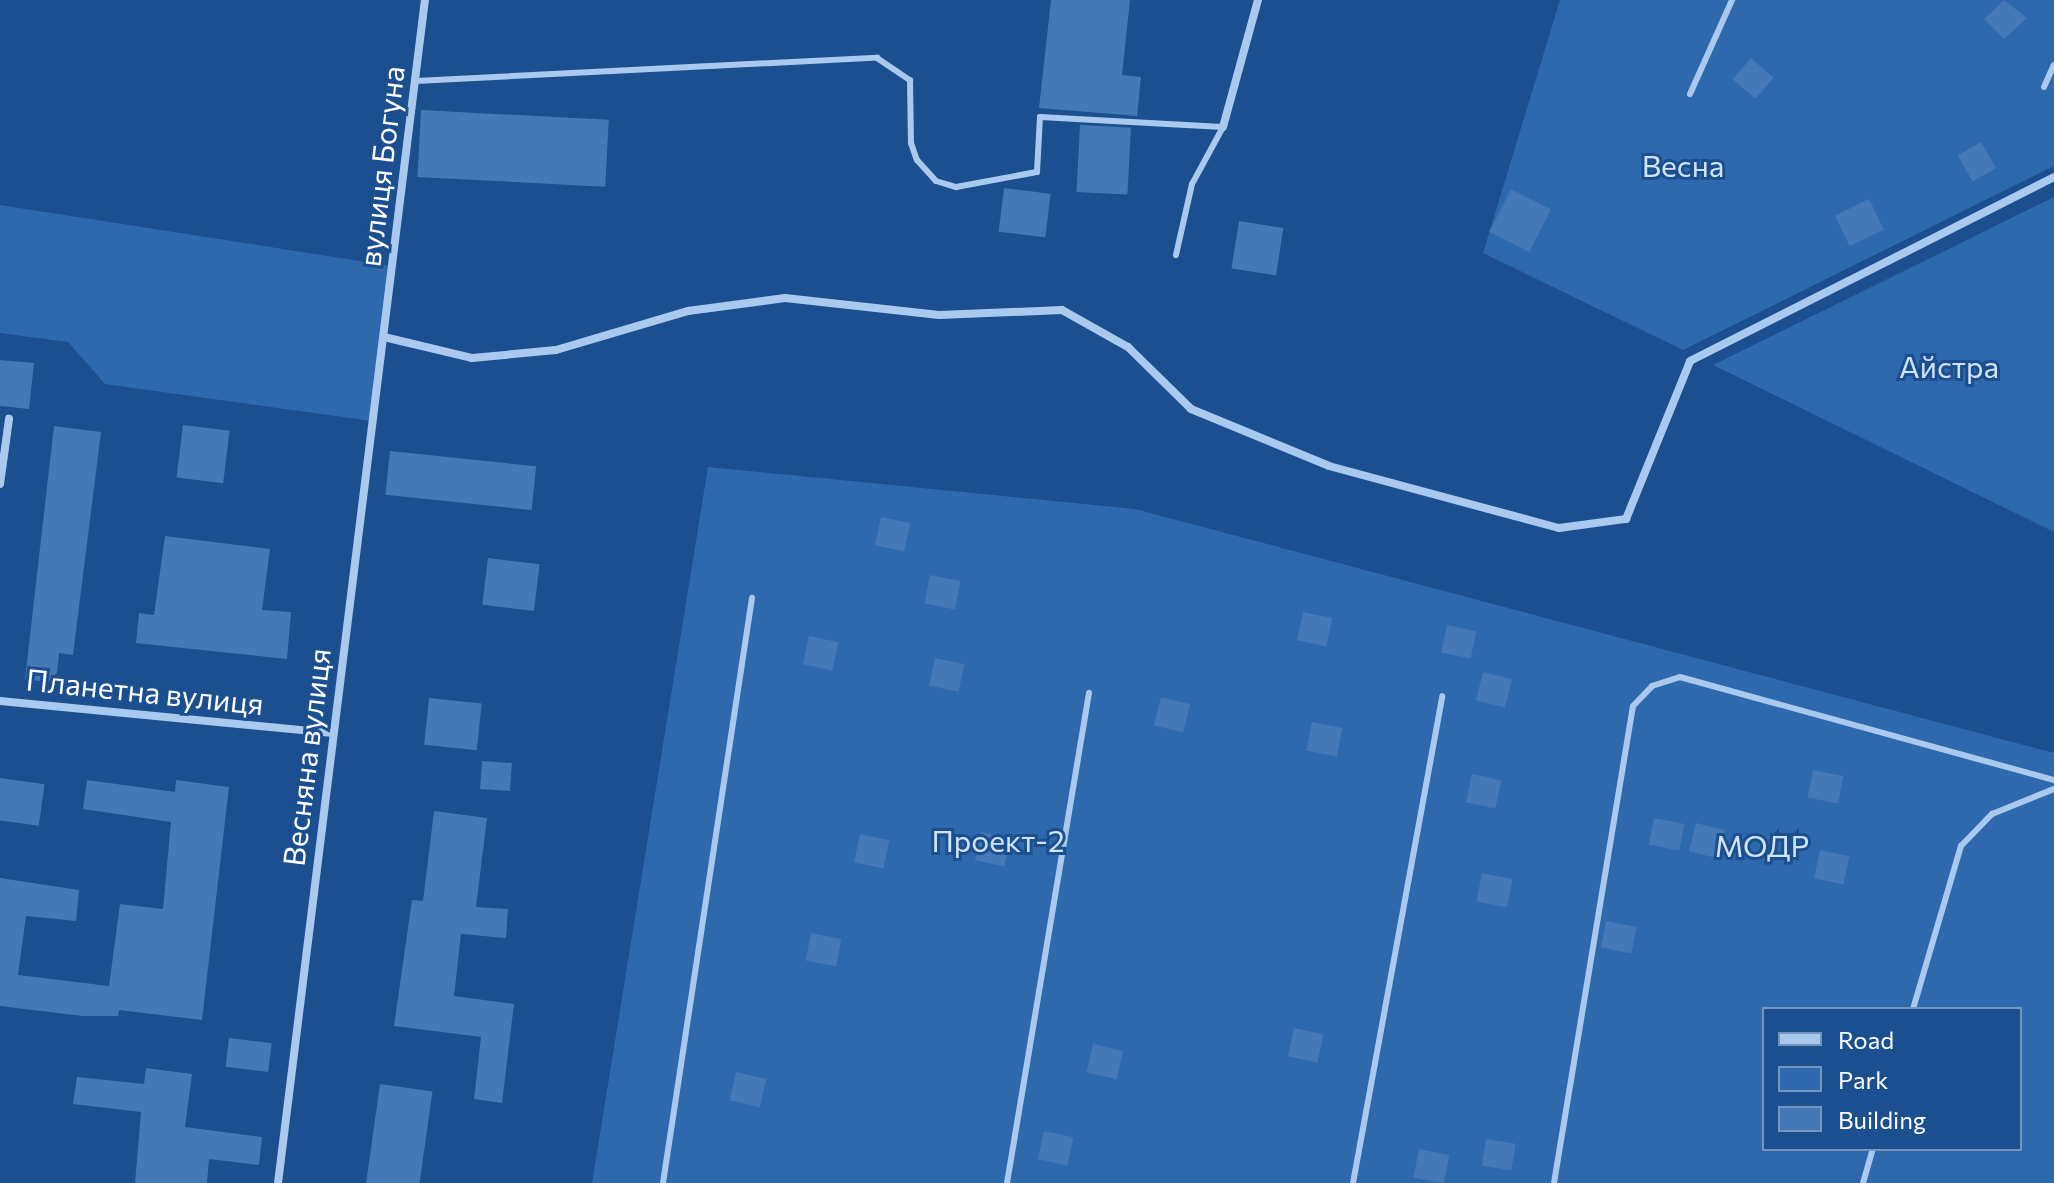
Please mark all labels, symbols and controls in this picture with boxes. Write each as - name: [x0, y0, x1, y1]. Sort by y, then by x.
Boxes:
- street label: вулиця Богуна: [351, 64, 411, 268]
- park label: Весна: [1642, 147, 1724, 183]
- park label: Айстра: [1899, 348, 1999, 384]
- street label: Весняна вулиця: [275, 646, 337, 868]
- street label: Планетна вулиця: [24, 661, 266, 721]
- park label: Проект-2: [931, 822, 1065, 858]
- park label: МОДР: [1715, 827, 1809, 863]
- legend: [1762, 1007, 2022, 1151]
- text: Road: [1838, 1025, 1894, 1054]
- text: Park: [1838, 1065, 1888, 1094]
- text: Building: [1838, 1105, 1926, 1134]

